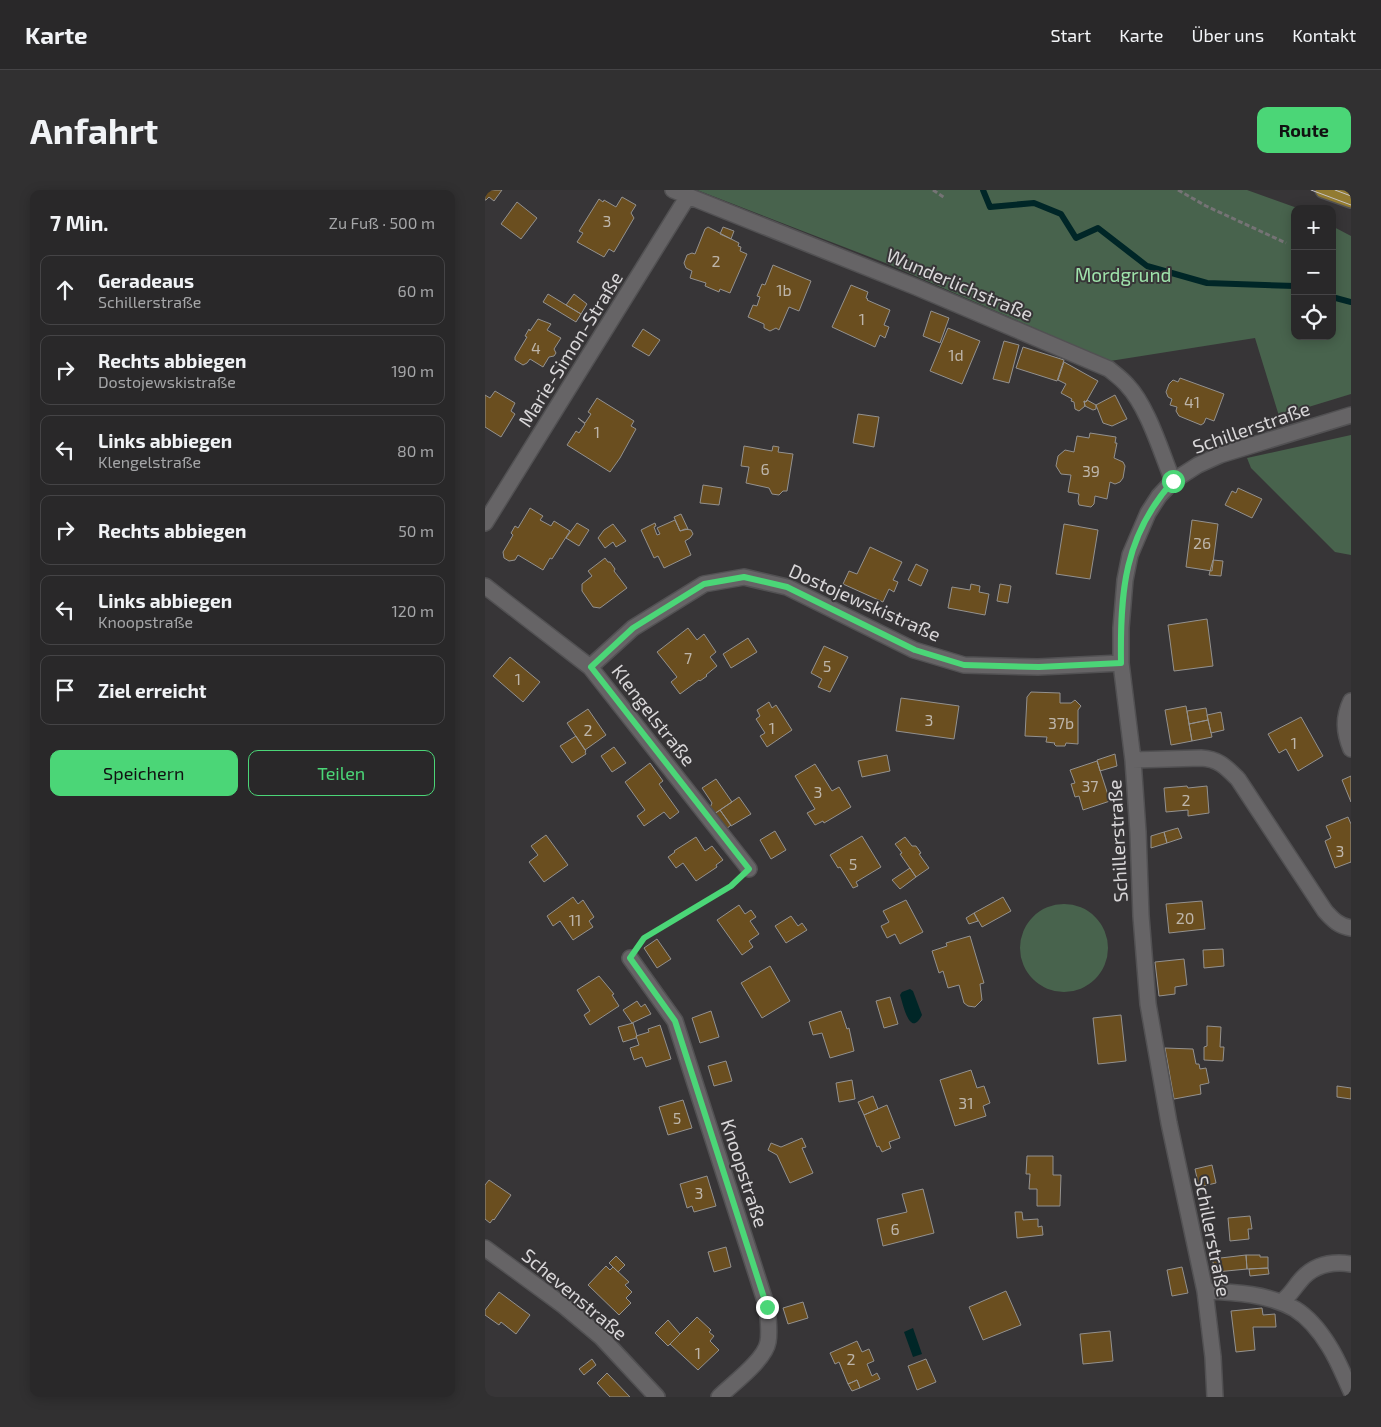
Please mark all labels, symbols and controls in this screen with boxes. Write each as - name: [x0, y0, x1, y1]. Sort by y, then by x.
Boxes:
- text: Karte: [25, 20, 88, 49]
- text: Start: [1050, 24, 1091, 46]
- text: Karte: [1119, 24, 1164, 46]
- text: Über uns: [1192, 24, 1264, 46]
- text: Kontakt: [1292, 24, 1356, 46]
- button: Route: [1257, 107, 1351, 153]
- text: Anfahrt: [30, 109, 158, 151]
- map controls: [1291, 205, 1336, 340]
- button: +: [1291, 205, 1336, 250]
- text: 7 Min.: [50, 210, 108, 235]
- house number: 3: [603, 211, 611, 230]
- text: Zu Fuß · 500 m: [329, 213, 435, 232]
- street label: Wunderlichstraße: [883, 243, 1037, 325]
- button: −: [1291, 250, 1336, 295]
- house number: 2: [712, 251, 721, 270]
- park label: Mordgrund: [1075, 263, 1171, 286]
- street label: Marie-Simon-Straße: [513, 267, 627, 431]
- text: Geradeaus: [98, 269, 194, 292]
- icon: ahead: [51, 276, 79, 304]
- house number: 1b: [776, 280, 792, 299]
- text: 60 m: [398, 281, 434, 300]
- text: Schillerstraße: [98, 292, 201, 311]
- button: locate: [1291, 295, 1336, 340]
- house number: 1: [859, 309, 865, 328]
- house number: 4: [531, 338, 541, 357]
- house number: 1d: [948, 345, 964, 364]
- text: Rechts abbiegen: [98, 349, 246, 372]
- icon: right: [51, 356, 79, 384]
- text: 190 m: [391, 361, 434, 380]
- text: Dostojewskistraße: [98, 372, 236, 391]
- house number: 41: [1184, 392, 1200, 411]
- street label: Schillerstraße: [1189, 396, 1313, 458]
- house number: 1: [594, 422, 600, 441]
- text: Links abbiegen: [98, 429, 232, 452]
- icon: left: [51, 436, 79, 464]
- text: 80 m: [397, 441, 434, 460]
- text: Klengelstraße: [98, 452, 201, 471]
- house number: 6: [760, 459, 770, 478]
- house number: 39: [1082, 461, 1100, 480]
- route start: [1162, 470, 1185, 493]
- icon: right: [51, 516, 79, 544]
- text: Rechts abbiegen: [98, 519, 246, 542]
- text: 50 m: [398, 521, 434, 540]
- house number: 26: [1193, 533, 1211, 552]
- street label: Dostojewskistraße: [786, 558, 944, 646]
- text: Links abbiegen: [98, 589, 232, 612]
- icon: left: [51, 596, 79, 624]
- text: 120 m: [391, 601, 434, 620]
- text: Knoopstraße: [98, 612, 193, 631]
- house number: 7: [684, 648, 692, 667]
- house number: 5: [823, 656, 831, 675]
- street label: Klengelstraße: [607, 660, 701, 770]
- house number: 1: [515, 669, 521, 688]
- icon: arrive: [51, 676, 79, 704]
- text: Ziel erreicht: [98, 679, 207, 702]
- house number: 3: [925, 710, 933, 729]
- house number: 37b: [1048, 713, 1074, 732]
- house number: 1: [769, 718, 775, 737]
- house number: 2: [584, 720, 593, 739]
- house number: 1: [1291, 733, 1297, 752]
- button: Speichern: [50, 750, 238, 796]
- button: Teilen: [248, 750, 435, 796]
- house number: 37: [1081, 776, 1099, 795]
- street label: Schillerstraße: [1102, 779, 1132, 903]
- house number: 3: [814, 782, 822, 801]
- house number: 2: [1182, 790, 1191, 809]
- house number: 3: [1336, 841, 1344, 860]
- house number: 5: [849, 854, 857, 873]
- house number: 20: [1176, 908, 1194, 927]
- house number: 11: [569, 910, 581, 929]
- house number: 31: [958, 1093, 974, 1112]
- house number: 5: [673, 1108, 681, 1127]
- street label: Knoopstraße: [717, 1116, 773, 1230]
- street label: Schillerstraße: [1190, 1174, 1236, 1298]
- house number: 3: [695, 1183, 703, 1202]
- house number: 6: [890, 1219, 900, 1238]
- street label: Schevenstraße: [518, 1243, 632, 1345]
- route end: [756, 1296, 779, 1319]
- house number: 1: [695, 1343, 701, 1362]
- house number: 2: [847, 1349, 856, 1368]

